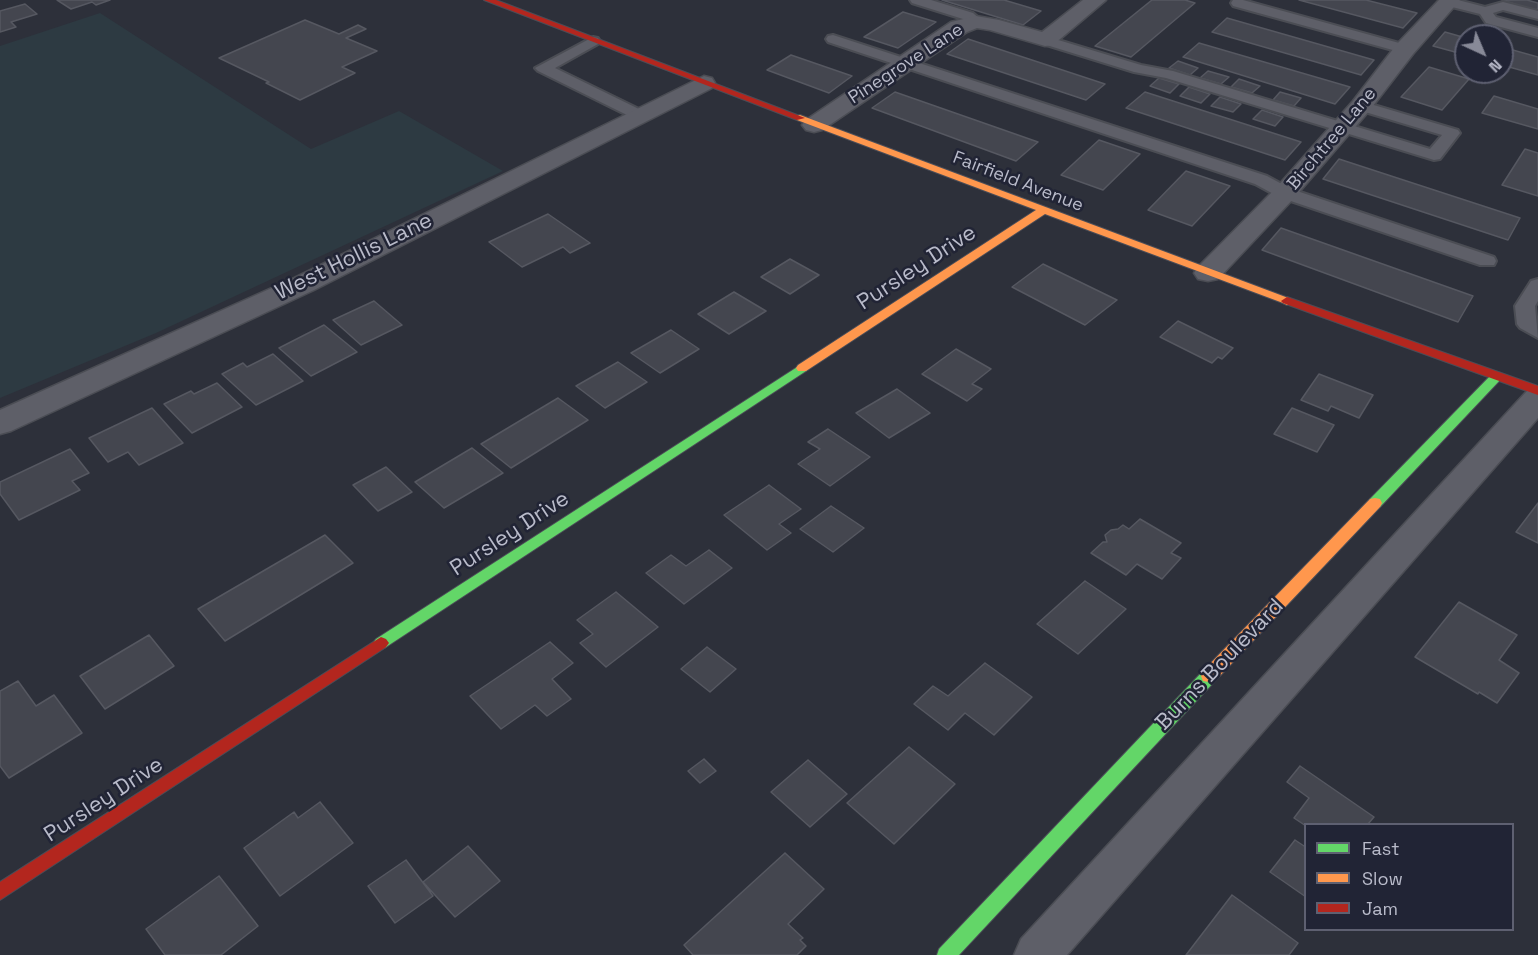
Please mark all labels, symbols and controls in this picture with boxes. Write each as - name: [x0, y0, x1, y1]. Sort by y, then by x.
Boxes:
- street label: Pinegrove Lane: [845, 19, 967, 109]
- north arrow: [1454, 24, 1514, 84]
- text: N: [1484, 55, 1507, 77]
- street label: Birchtree Lane: [1283, 83, 1381, 195]
- street label: Fairfield Avenue: [950, 147, 1086, 217]
- street label: West Hollis Lane: [271, 208, 437, 306]
- street label: Pursley Drive: [853, 220, 981, 316]
- street label: Pursley Drive: [446, 486, 574, 582]
- street label: Burns Boulevard: [1150, 594, 1290, 736]
- street label: Pursley Drive: [40, 752, 168, 848]
- legend: [1304, 823, 1514, 931]
- text: Fast: [1362, 837, 1399, 860]
- text: Slow: [1362, 867, 1403, 890]
- text: Jam: [1362, 897, 1398, 920]

